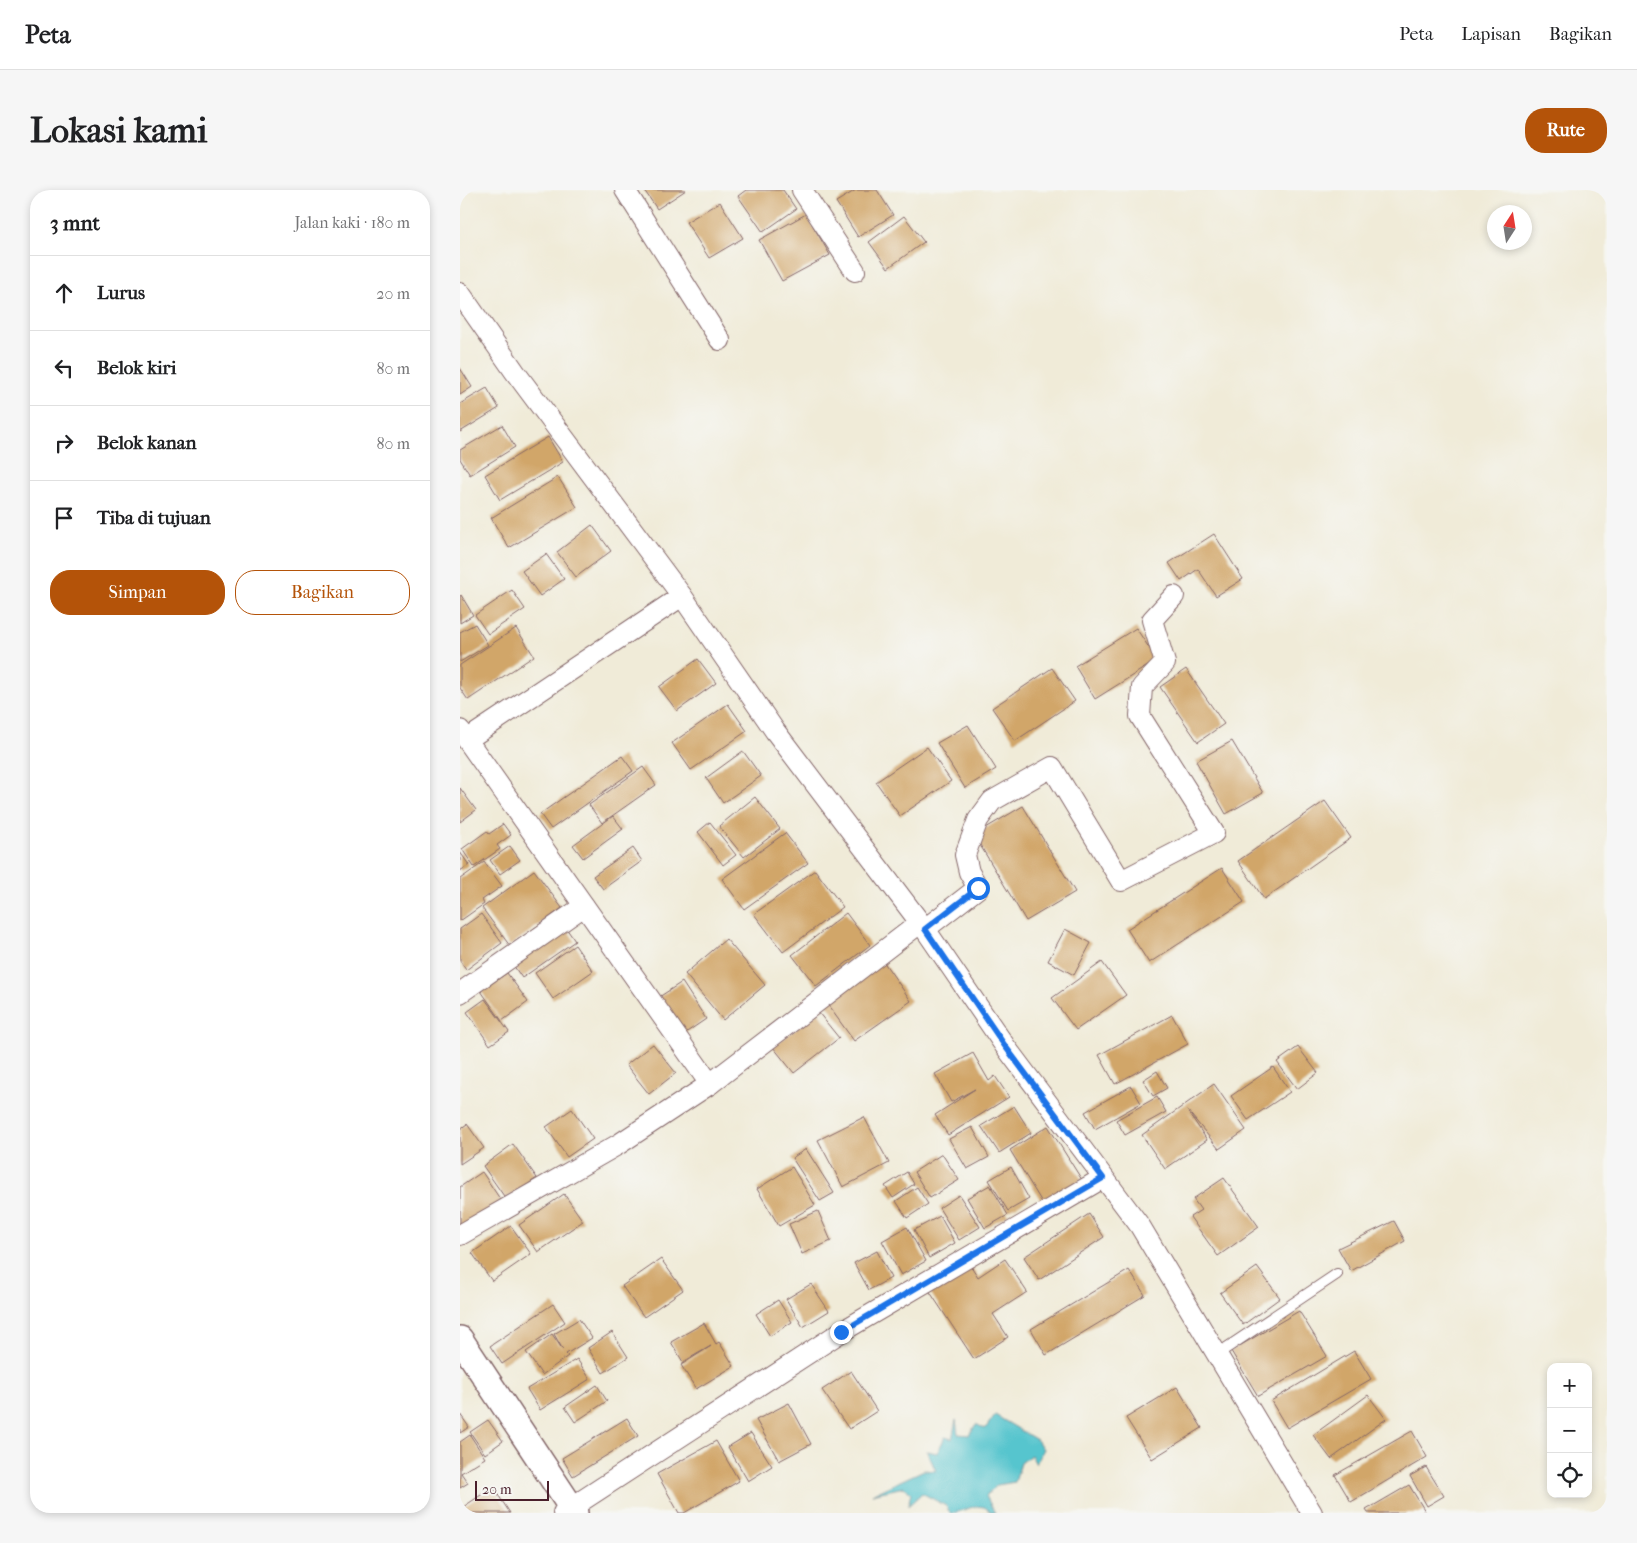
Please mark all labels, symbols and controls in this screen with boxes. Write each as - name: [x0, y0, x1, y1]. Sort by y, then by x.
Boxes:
- text: Peta: [25, 21, 70, 49]
- text: Peta: [1399, 24, 1433, 45]
- text: Lapisan: [1461, 24, 1521, 45]
- text: Bagikan: [1549, 24, 1612, 45]
- button: Rute: [1525, 108, 1607, 153]
- text: Lokasi kami: [30, 110, 207, 151]
- north arrow: [1487, 205, 1532, 250]
- text: 3 mnt: [50, 211, 100, 235]
- text: Jalan kaki · 180 m: [294, 213, 410, 232]
- icon: ahead: [50, 279, 78, 307]
- text: Lurus: [97, 282, 145, 304]
- text: 20 m: [376, 284, 410, 303]
- icon: left: [50, 354, 78, 382]
- text: Belok kiri: [97, 357, 176, 379]
- text: 80 m: [376, 359, 410, 378]
- icon: right: [50, 429, 78, 457]
- text: Belok kanan: [97, 432, 197, 454]
- text: 80 m: [376, 434, 410, 453]
- icon: arrive: [50, 504, 78, 532]
- text: Tiba di tujuan: [97, 507, 211, 529]
- button: Simpan: [50, 570, 225, 615]
- button: Bagikan: [235, 570, 410, 615]
- route start: [967, 877, 990, 900]
- route end: [830, 1321, 853, 1344]
- map controls: [1547, 1363, 1592, 1498]
- button: +: [1547, 1363, 1592, 1408]
- button: −: [1547, 1408, 1592, 1453]
- button: locate: [1547, 1453, 1592, 1498]
- scale bar: [475, 1478, 549, 1501]
- text: 20 m: [482, 1481, 512, 1498]

